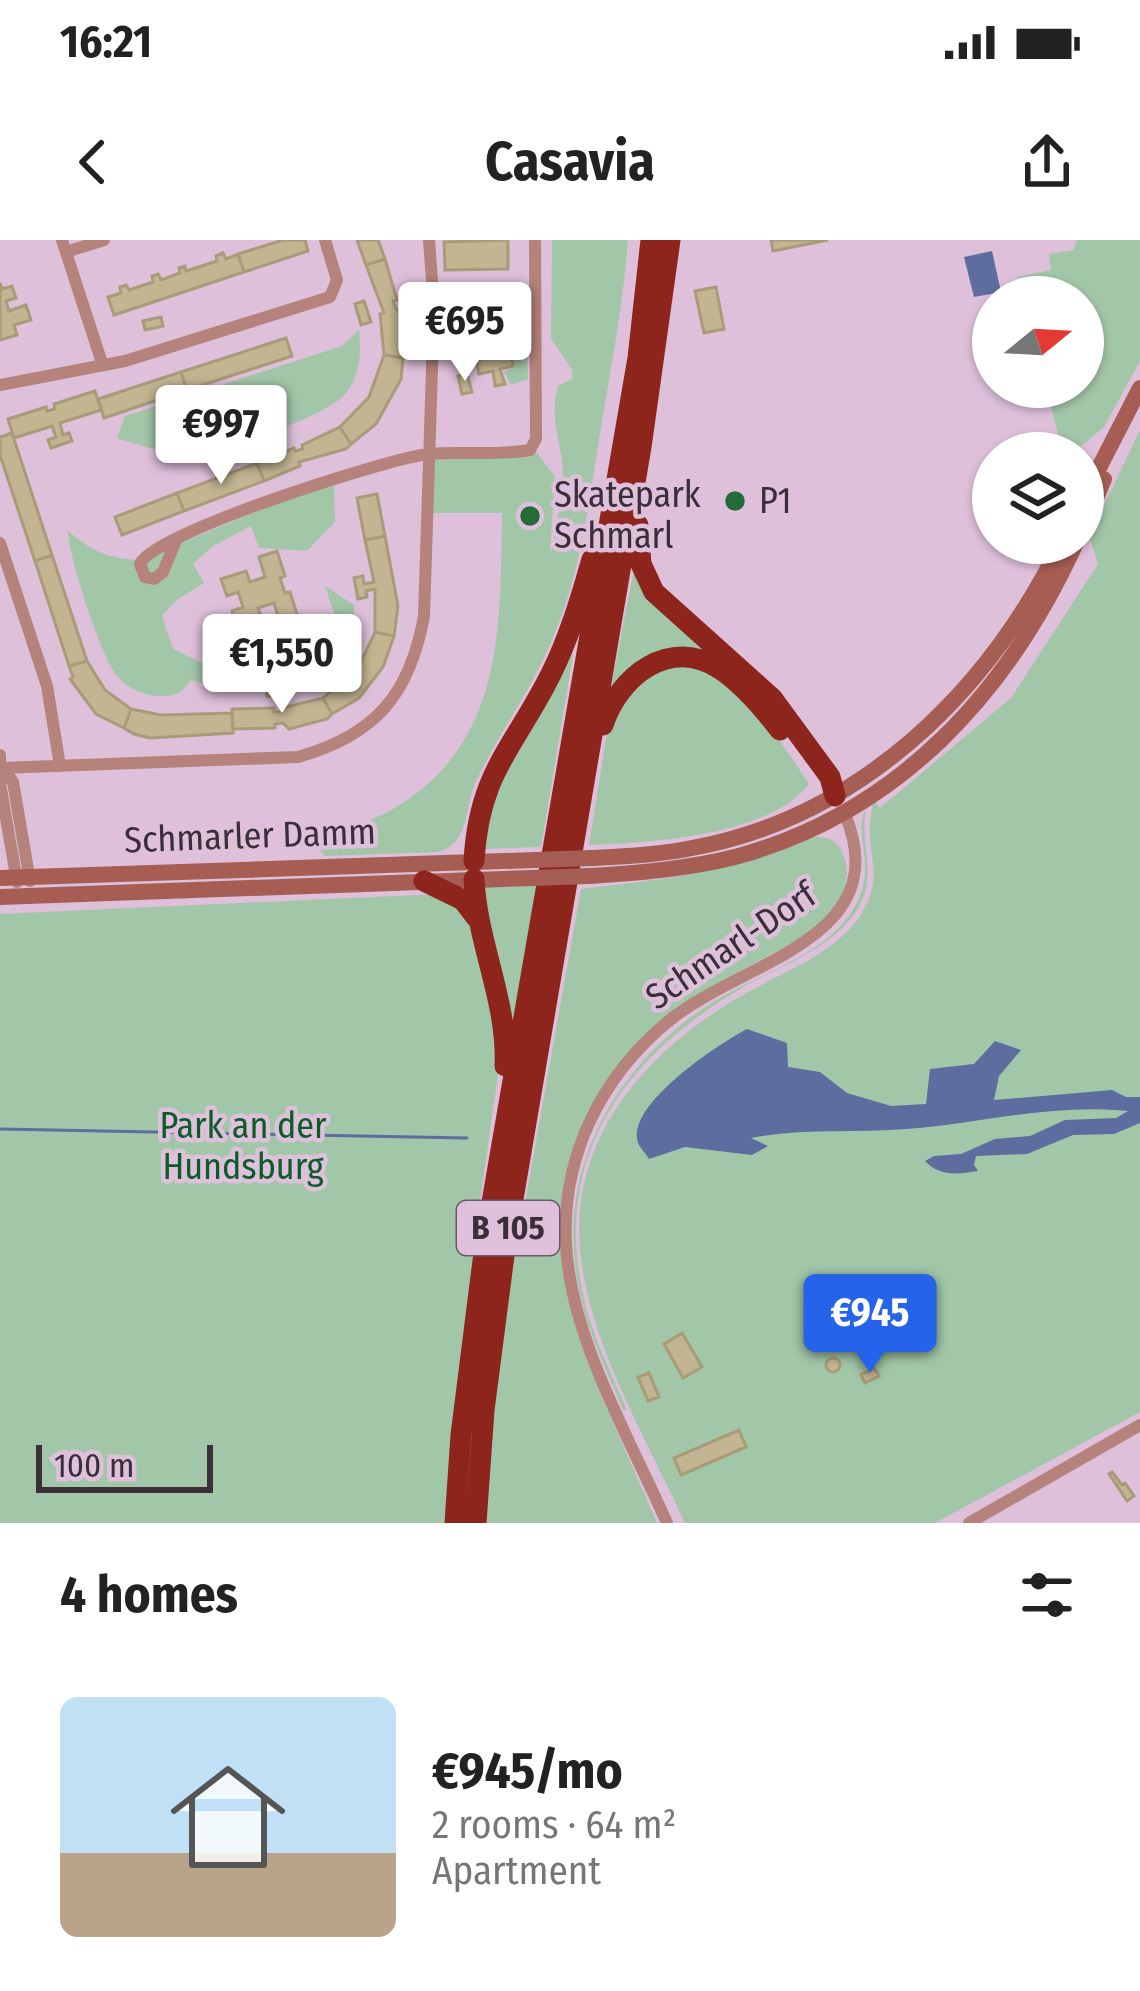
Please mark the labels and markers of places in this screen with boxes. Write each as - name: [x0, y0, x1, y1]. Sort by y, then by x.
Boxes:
- pin: €695: [394, 282, 536, 384]
- pin: €997: [150, 385, 292, 487]
- place label: Skatepark Schmarl: [554, 473, 701, 558]
- place label: P1: [759, 479, 792, 523]
- marker: P1: [722, 488, 748, 514]
- marker: Skatepark Schmarl: [517, 503, 543, 529]
- pin: €1,550: [184, 614, 380, 716]
- pin: €945: [799, 1274, 941, 1376]

